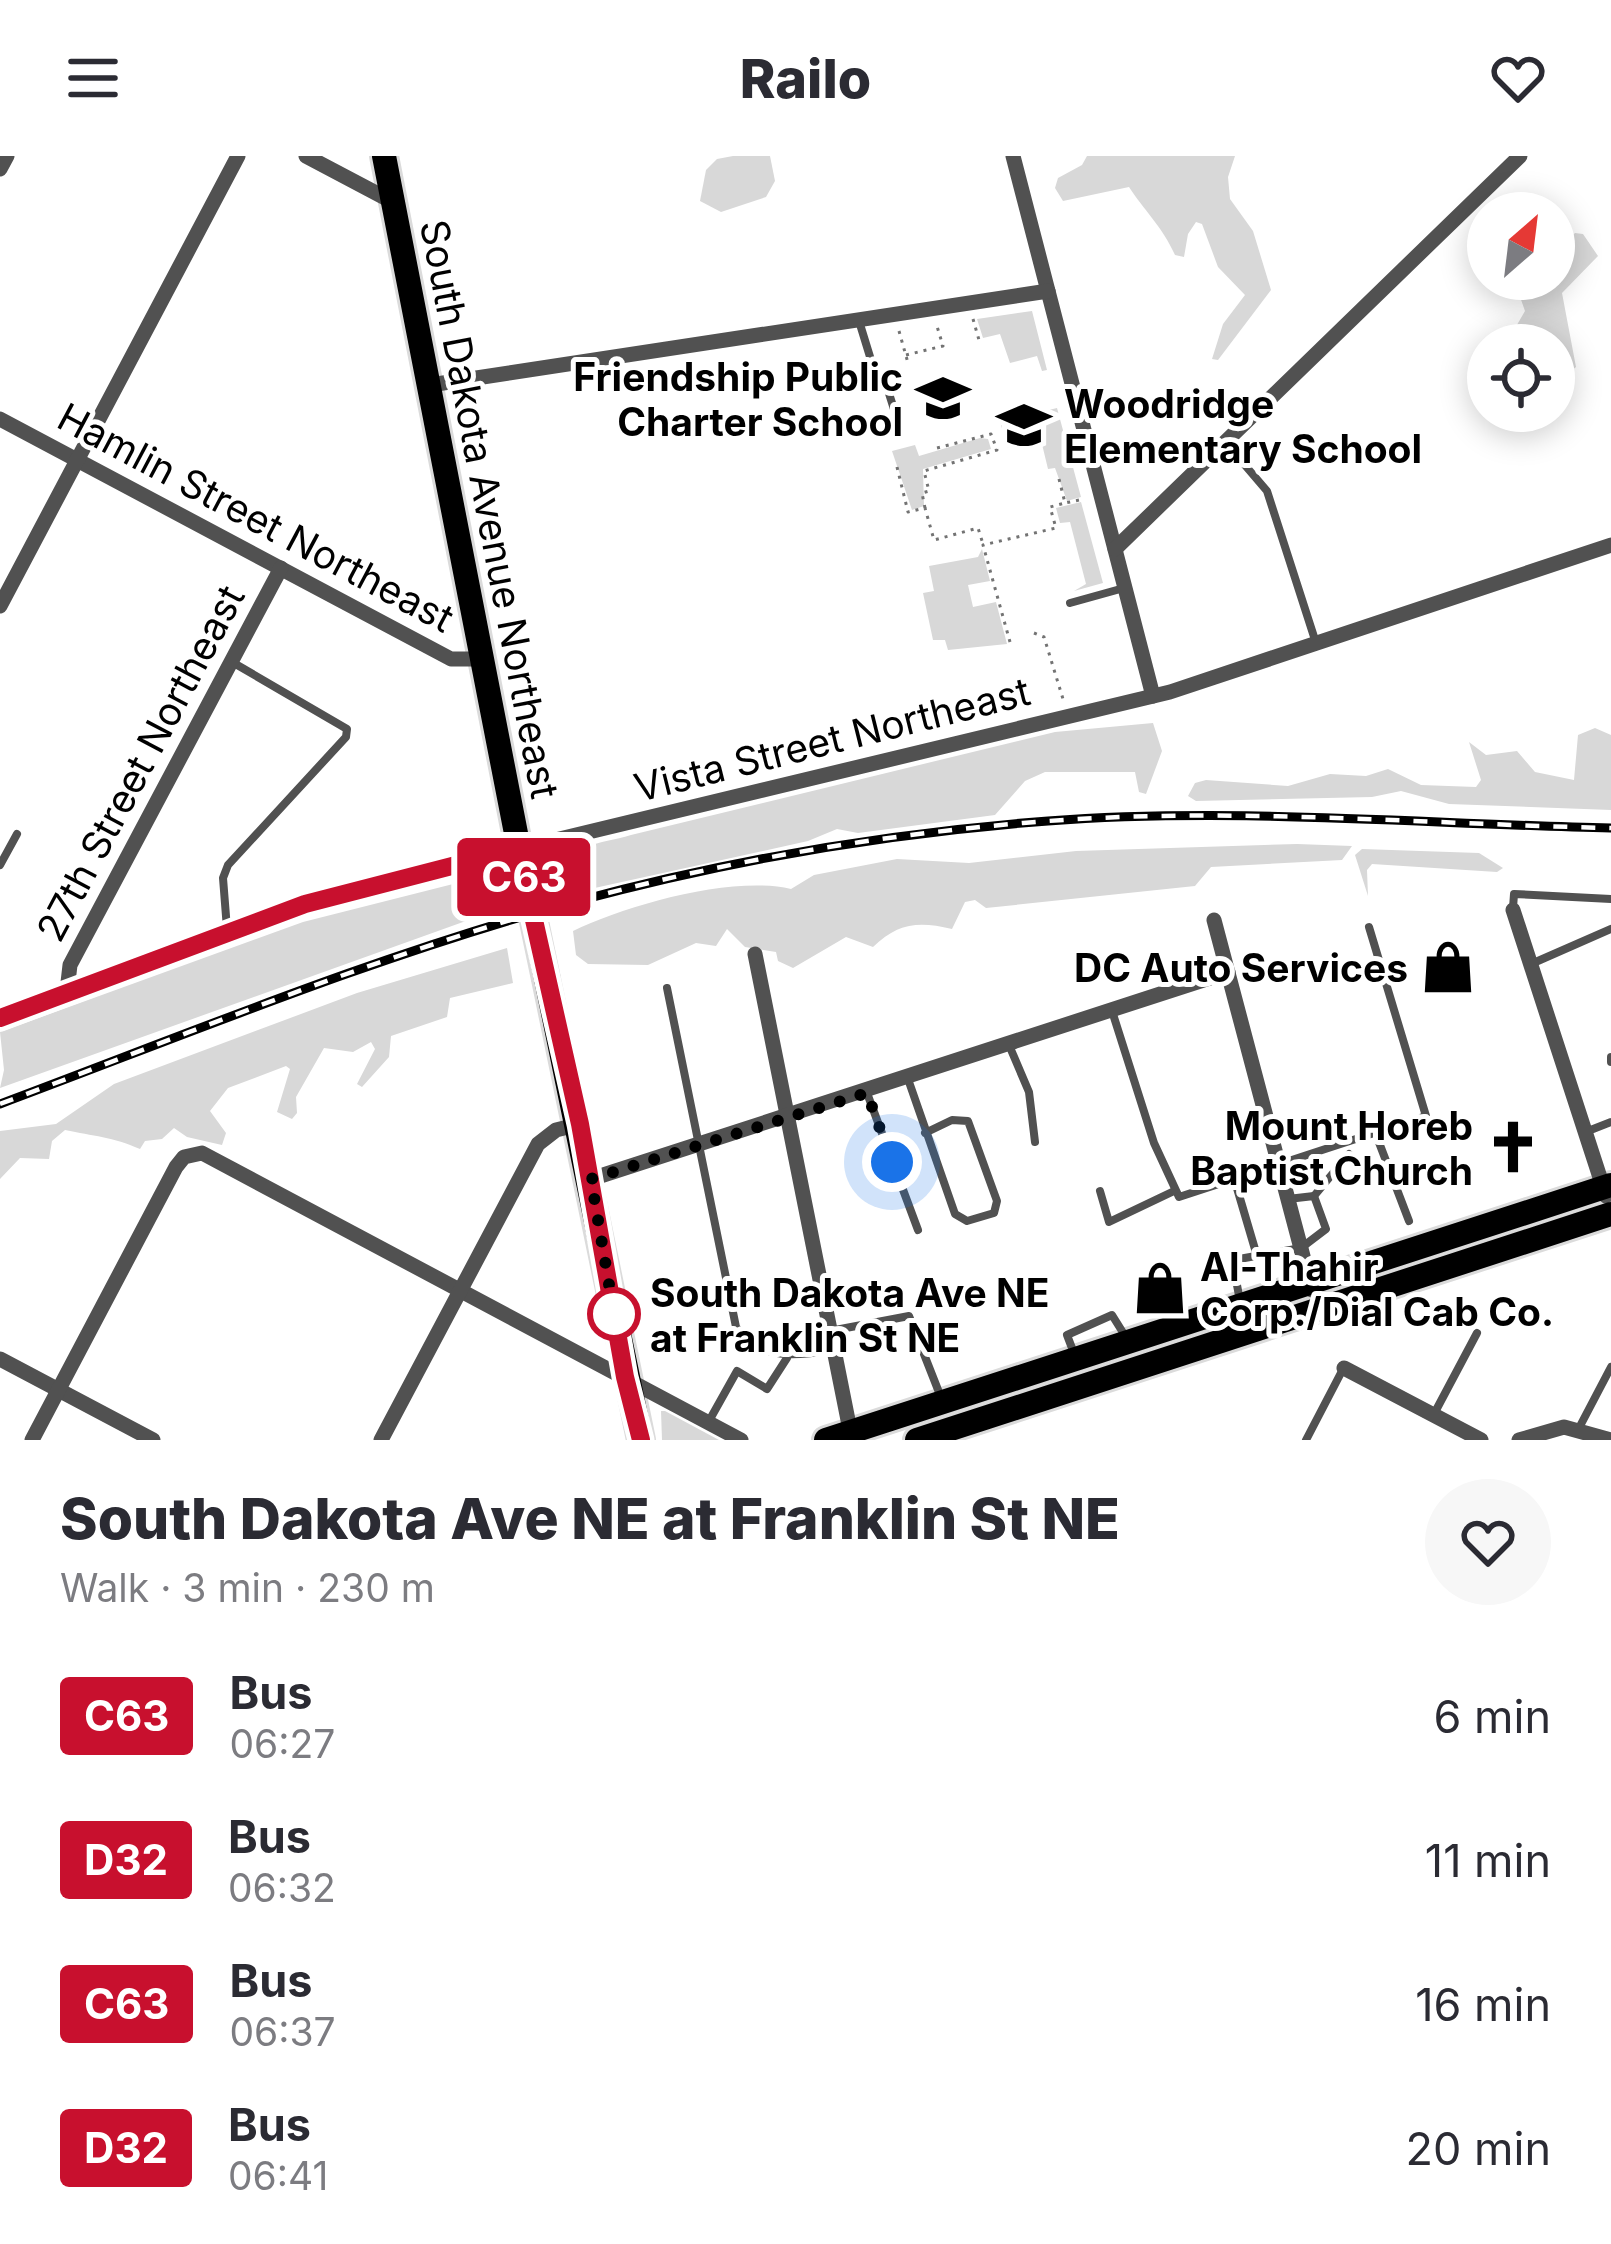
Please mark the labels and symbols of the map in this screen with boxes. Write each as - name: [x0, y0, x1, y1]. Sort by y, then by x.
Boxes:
- north arrow: [1467, 192, 1575, 300]
- street label: South Dakota Avenue Northeast: [411, 216, 569, 802]
- place label: Friendship Public Charter School: [573, 353, 903, 445]
- school or university icon: Friendship Public Charter School: [914, 369, 972, 427]
- place label: Woodridge Elementary School: [1064, 380, 1422, 472]
- street label: Hamlin Street Northeast: [50, 393, 462, 641]
- school or university icon: Woodridge Elementary School: [995, 396, 1053, 454]
- street label: 27th Street Northeast: [26, 577, 254, 949]
- street label: Vista Street Northeast: [629, 667, 1035, 811]
- line badge: C63: [455, 838, 593, 916]
- shop icon: DC Auto Services: [1419, 938, 1477, 996]
- place label: DC Auto Services: [1074, 944, 1408, 991]
- place label: Mount Horeb Baptist Church: [1190, 1102, 1473, 1194]
- church icon: Mount Horeb Baptist Church: [1484, 1118, 1542, 1176]
- your location: [862, 1132, 922, 1192]
- place label: Al-Thahir Corp./Dial Cab Co.: [1200, 1243, 1554, 1335]
- shop icon: Al-Thahir Corp./Dial Cab Co.: [1131, 1259, 1189, 1317]
- place label: South Dakota Ave NE at Franklin St NE: [650, 1269, 1049, 1361]
- marker: South Dakota Ave NE at Franklin St NE: [589, 1289, 639, 1339]

